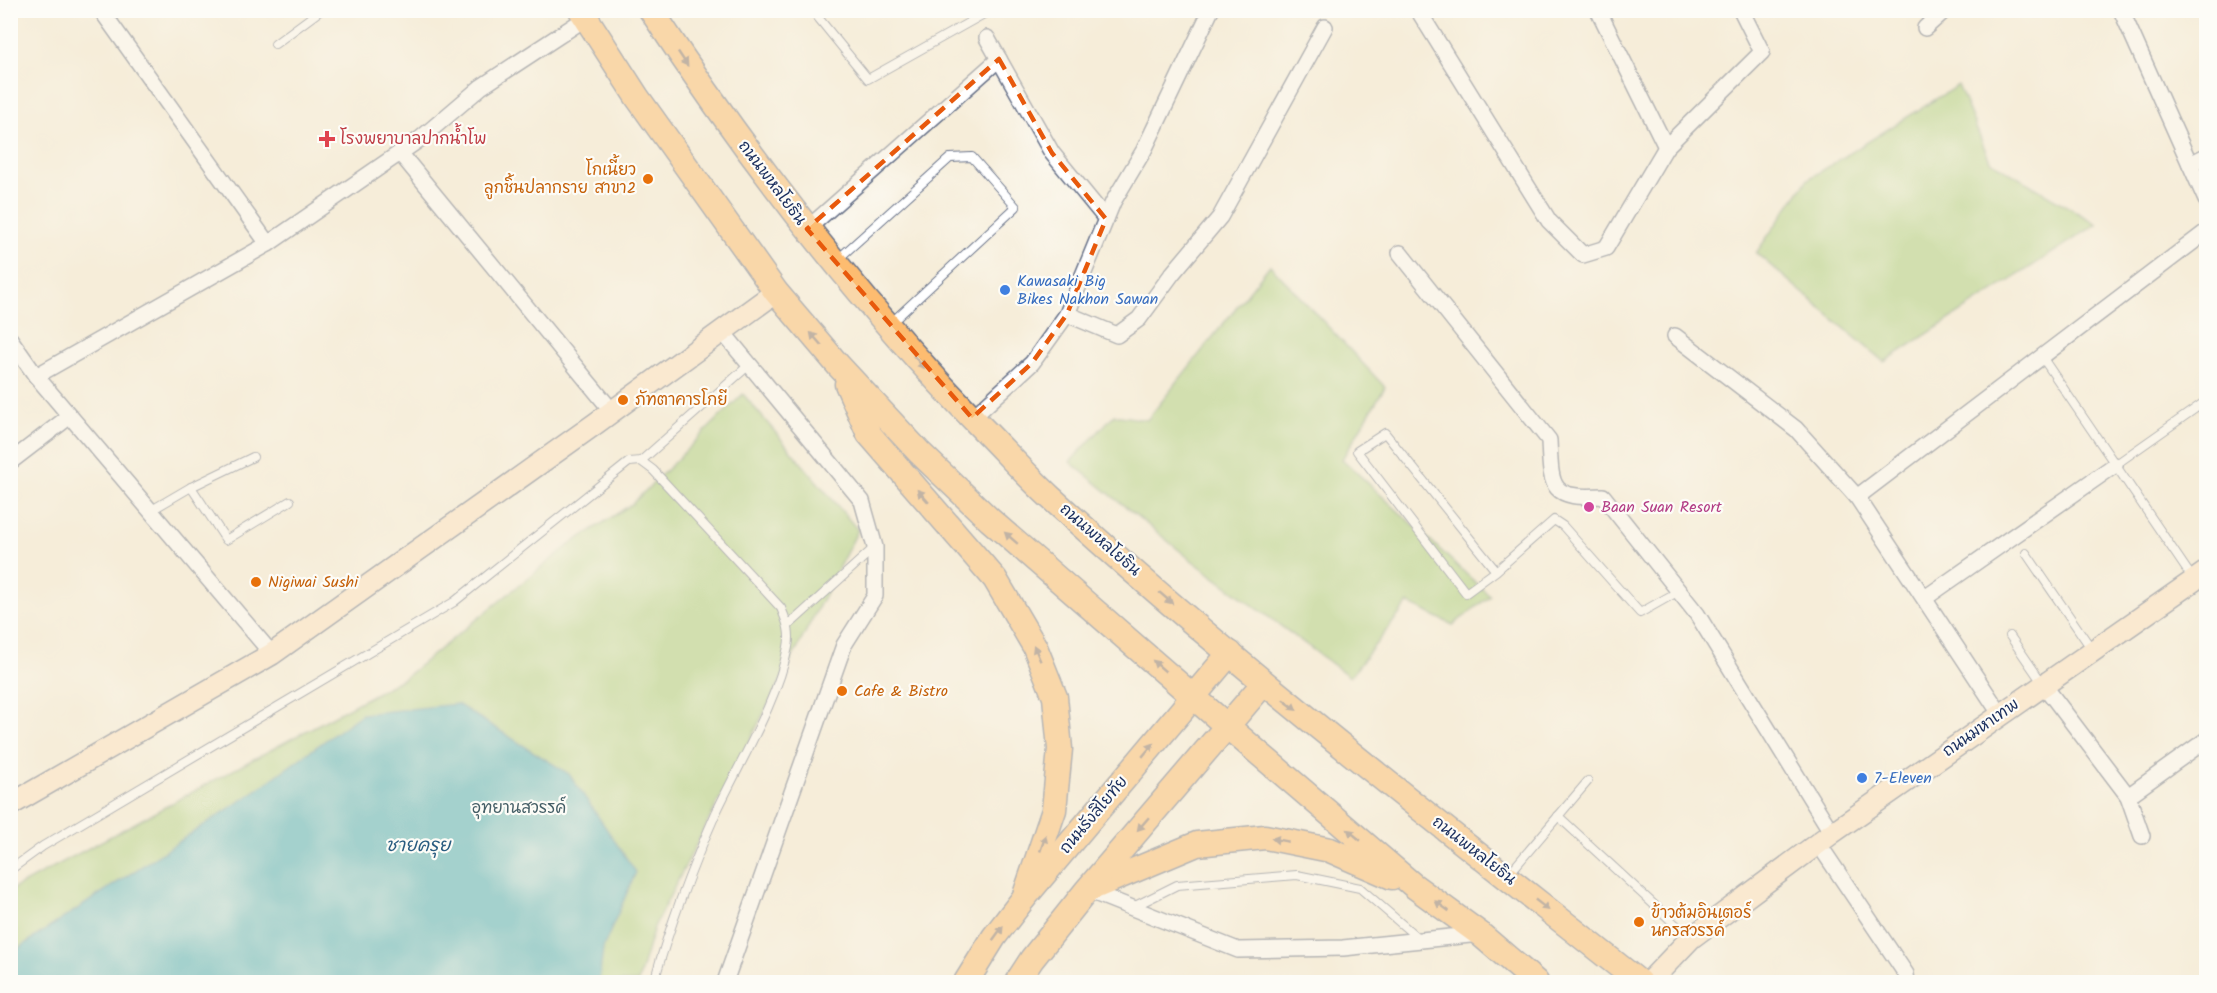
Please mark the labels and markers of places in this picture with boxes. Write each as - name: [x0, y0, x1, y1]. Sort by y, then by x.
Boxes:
- place label: โรงพยาบาลปากน้ำโพ: [340, 123, 487, 152]
- marker: โรงพยาบาลปากน้ำโพ: [318, 130, 336, 148]
- place label: โกเนี้ยว ลูกชิ้นปลากราย สาขา2: [484, 154, 636, 201]
- marker: โกเนี้ยว ลูกชิ้นปลากราย สาขา2: [641, 172, 655, 186]
- place label: Kawasaki Big Bikes Nakhon Sawan: [1017, 269, 1158, 312]
- marker: Kawasaki Big Bikes Nakhon Sawan: [998, 283, 1012, 297]
- place label: ภัทตาคารโกยี: [635, 388, 728, 413]
- marker: ภัทตาคารโกยี: [616, 393, 630, 407]
- place label: Baan Suan Resort: [1601, 495, 1723, 520]
- marker: Baan Suan Resort: [1582, 500, 1596, 514]
- place label: Nigiwai Sushi: [268, 570, 359, 595]
- marker: Nigiwai Sushi: [249, 575, 263, 589]
- place label: Cafe & Bistro: [854, 679, 948, 704]
- marker: Cafe & Bistro: [835, 684, 849, 698]
- place label: 7-Eleven: [1874, 766, 1932, 791]
- marker: 7-Eleven: [1855, 771, 1869, 785]
- place label: ข้าวต้มอินเตอร์ นครสวรรค์: [1651, 901, 1752, 944]
- marker: ข้าวต้มอินเตอร์ นครสวรรค์: [1632, 915, 1646, 929]

